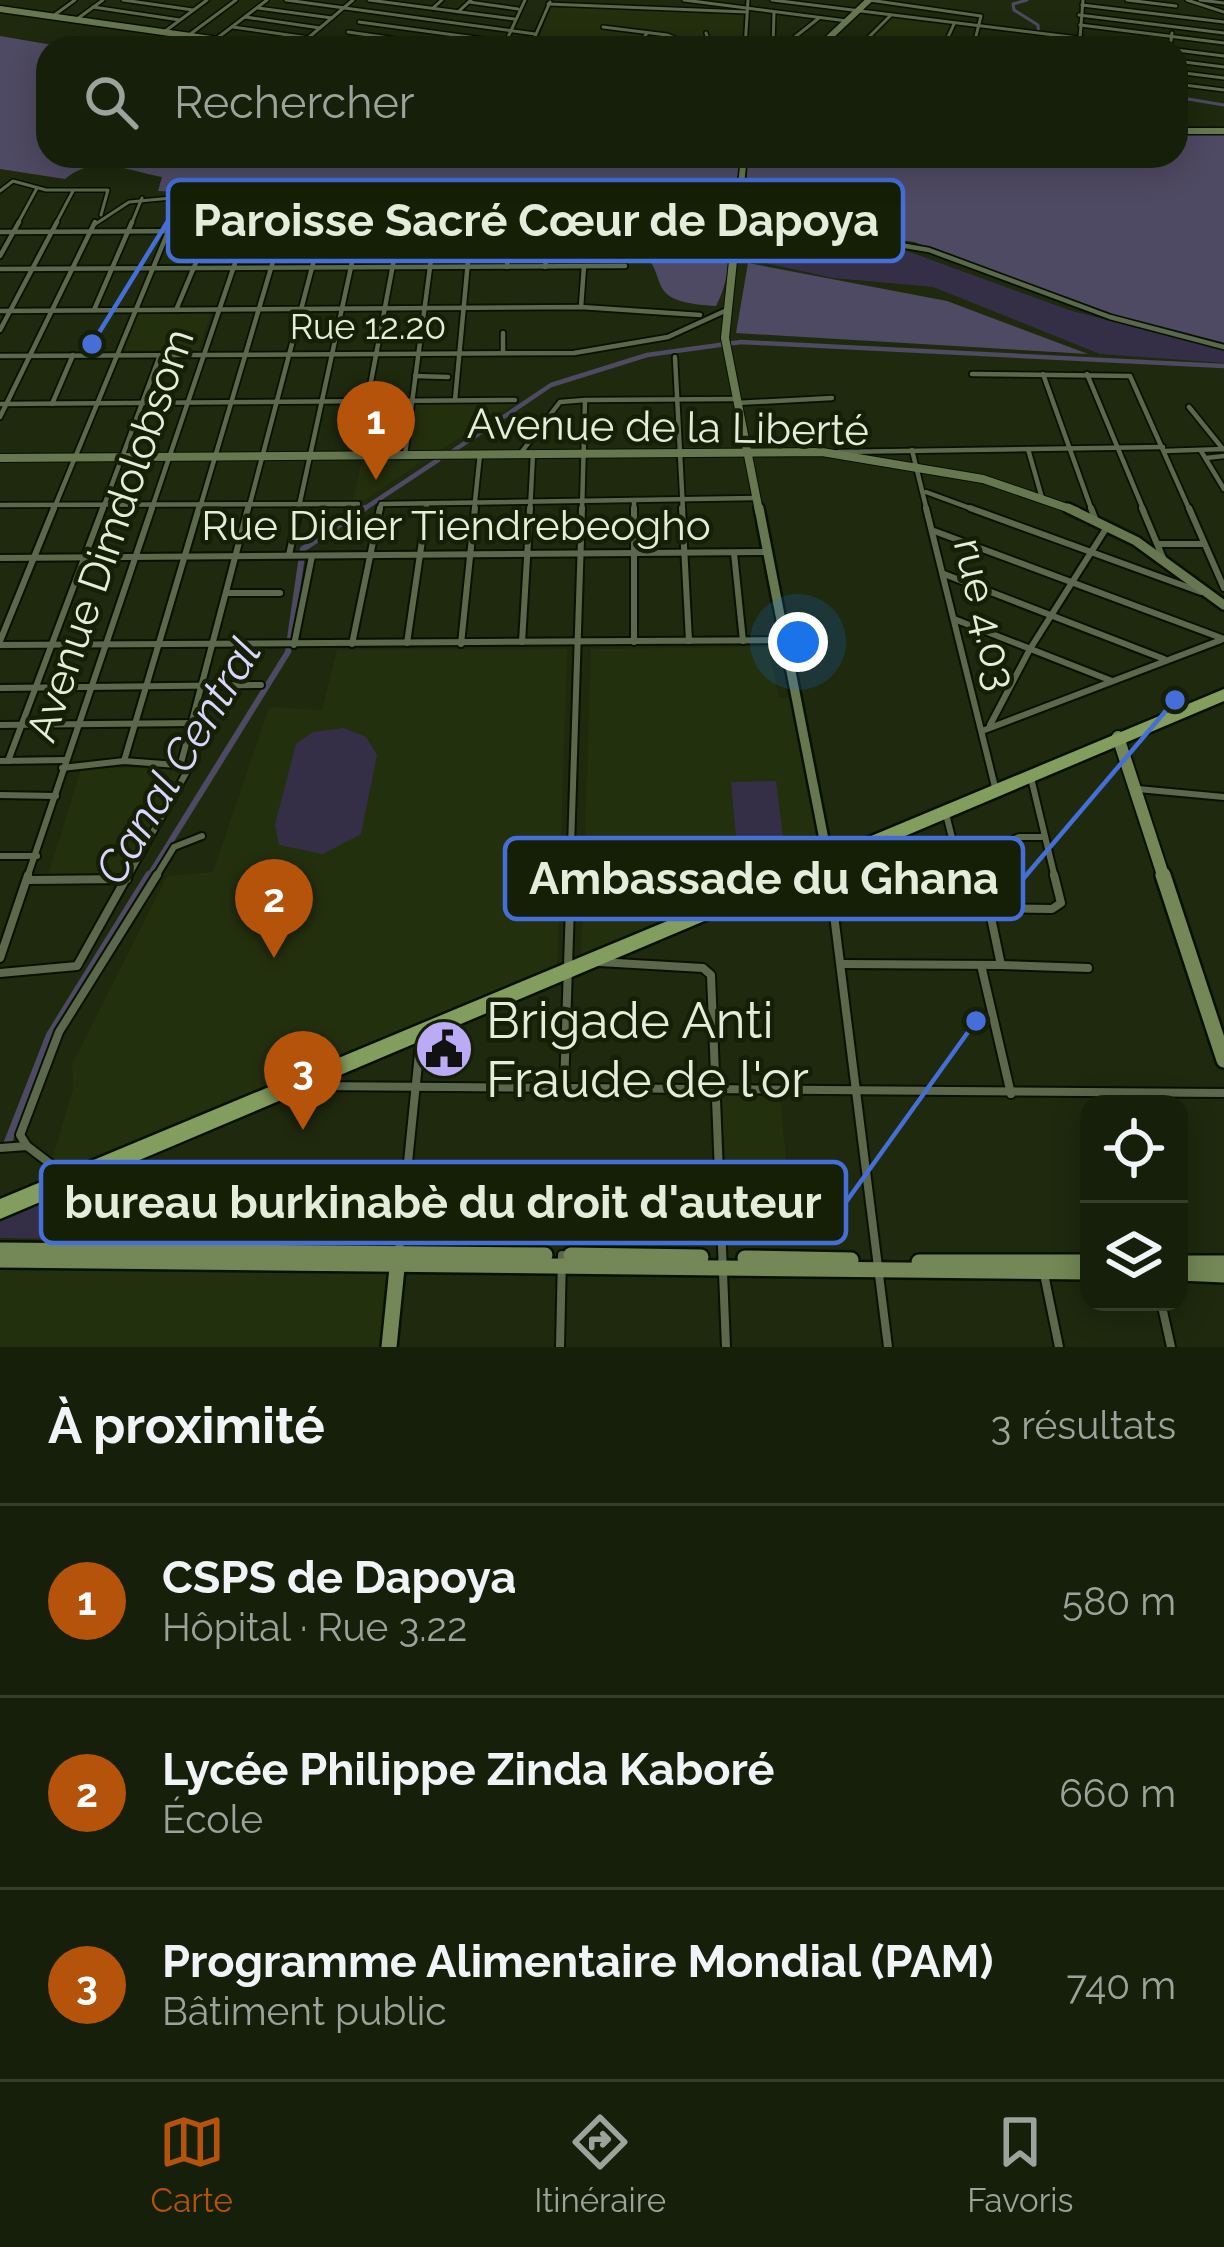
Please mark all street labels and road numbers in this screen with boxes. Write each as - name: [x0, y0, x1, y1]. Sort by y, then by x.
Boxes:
- street label: Rue 12.20: [290, 305, 446, 347]
- street label: Avenue Dimdolobsom: [16, 322, 204, 748]
- street label: Avenue de la Liberté: [467, 399, 869, 455]
- street label: Rue Didier Tiendrebeogho: [201, 501, 711, 550]
- street label: rue 4.03: [944, 533, 1026, 695]

